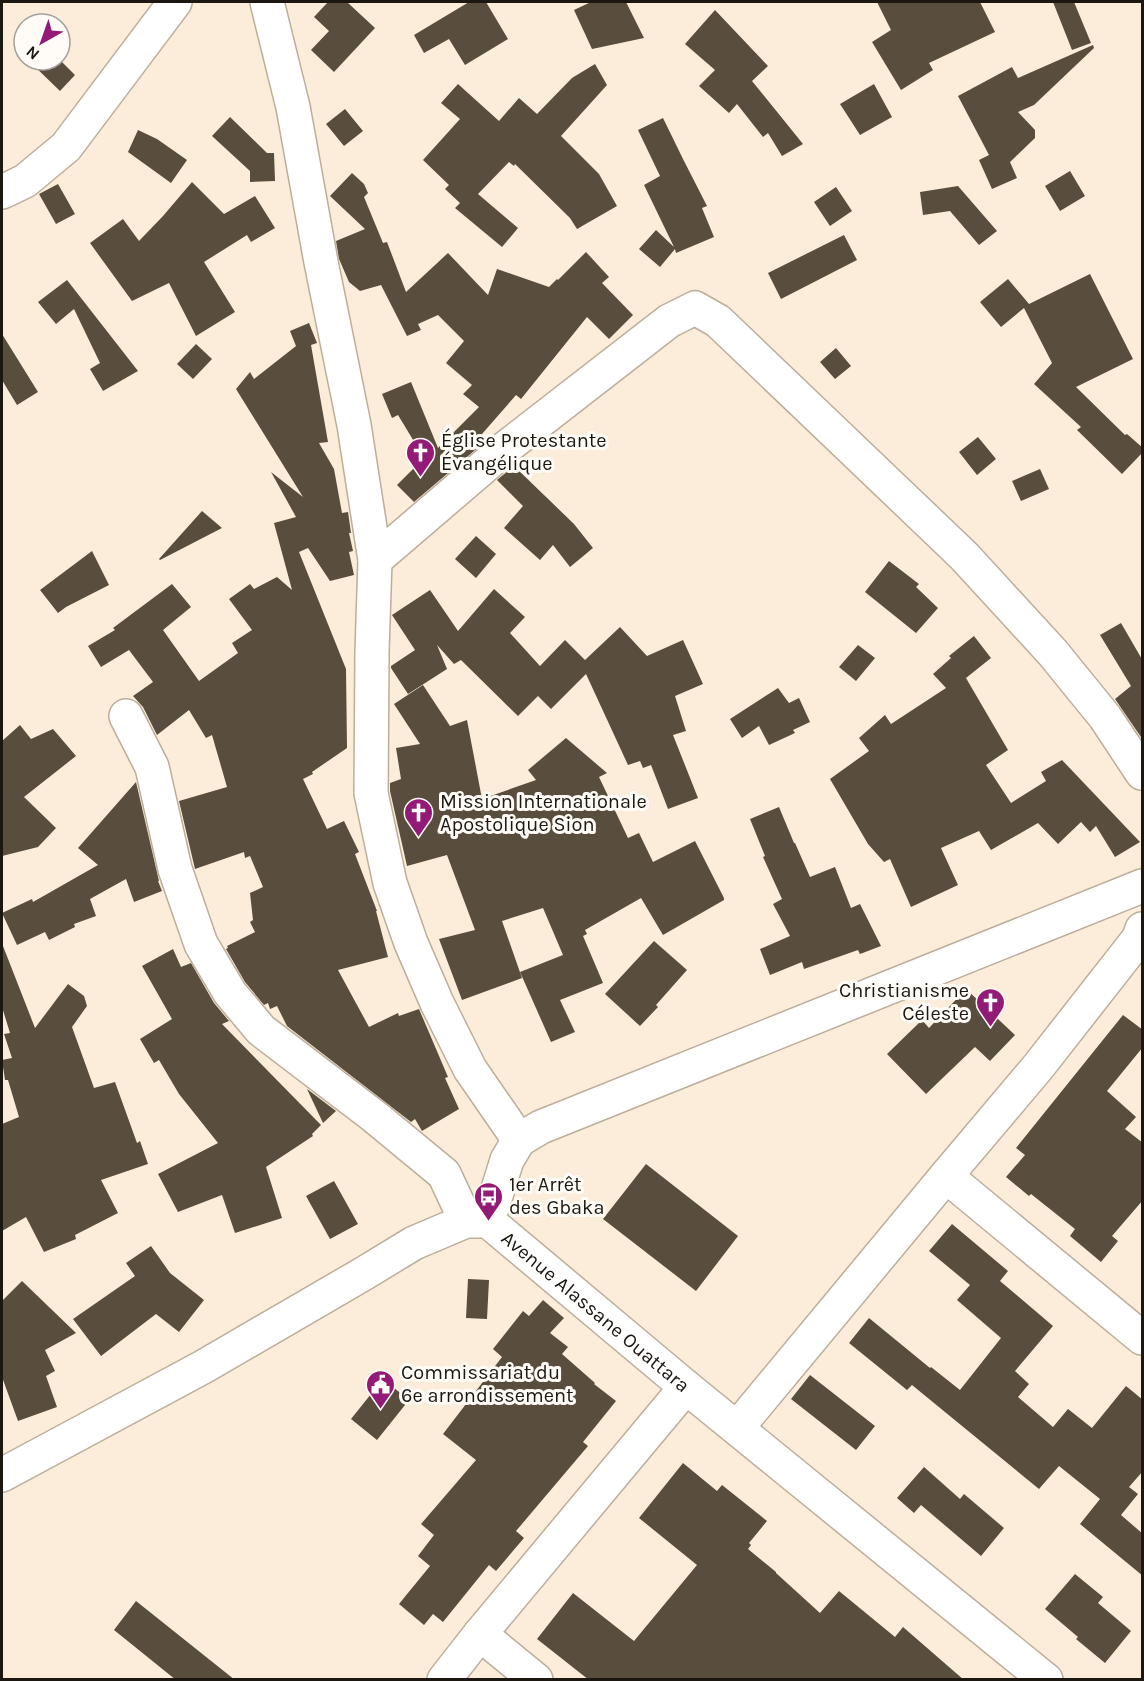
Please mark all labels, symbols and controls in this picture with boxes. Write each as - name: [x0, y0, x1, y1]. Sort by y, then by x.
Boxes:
- north arrow: [12, 12, 72, 72]
- text: N: [22, 42, 43, 64]
- place label: Église Protestante Évangélique: [441, 428, 607, 475]
- church icon: Église Protestante Évangélique: [404, 436, 436, 478]
- place label: Mission Internationale Apostolique Sion: [440, 790, 647, 836]
- church icon: Mission Internationale Apostolique Sion: [403, 796, 435, 838]
- place label: Christianisme Céleste: [839, 979, 969, 1025]
- church icon: Christianisme Céleste: [974, 986, 1006, 1028]
- place label: 1er Arrêt des Gbaka: [509, 1173, 604, 1219]
- bus stop icon: 1er Arrêt des Gbaka: [472, 1180, 504, 1222]
- street label: Avenue Alassane Ouattara: [497, 1226, 694, 1397]
- place label: Commissariat du 6e arrondissement: [401, 1361, 574, 1407]
- public building icon: Commissariat du 6e arrondissement: [364, 1368, 396, 1410]

